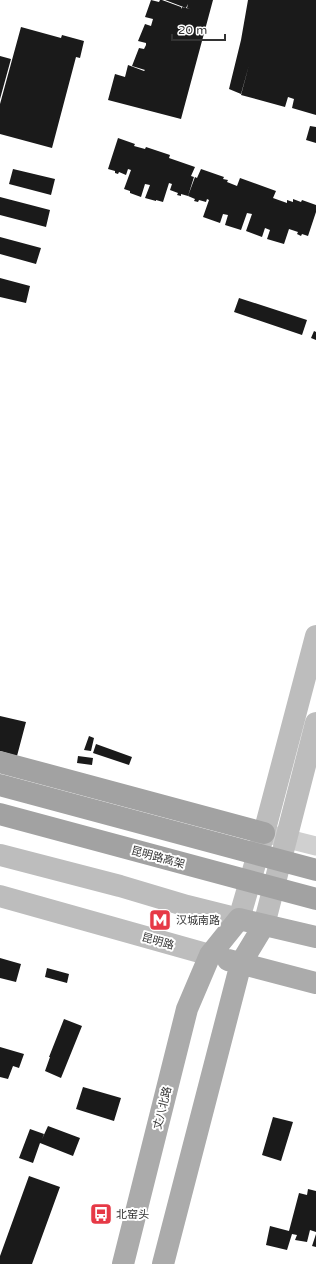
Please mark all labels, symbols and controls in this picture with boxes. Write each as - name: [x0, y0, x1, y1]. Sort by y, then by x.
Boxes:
- scale bar: [172, 16, 225, 42]
- text: 20 m: [178, 23, 207, 37]
- street label: 昆明路高架: [130, 844, 186, 871]
- metro station icon: 汉城南路: [147, 907, 173, 933]
- place label: 汉城南路: [176, 914, 220, 927]
- street label: 昆明路: [140, 931, 176, 952]
- street label: 丈八北路: [151, 1085, 174, 1131]
- bus stop icon: 北窑头: [88, 1201, 114, 1227]
- place label: 北窑头: [116, 1208, 149, 1221]

